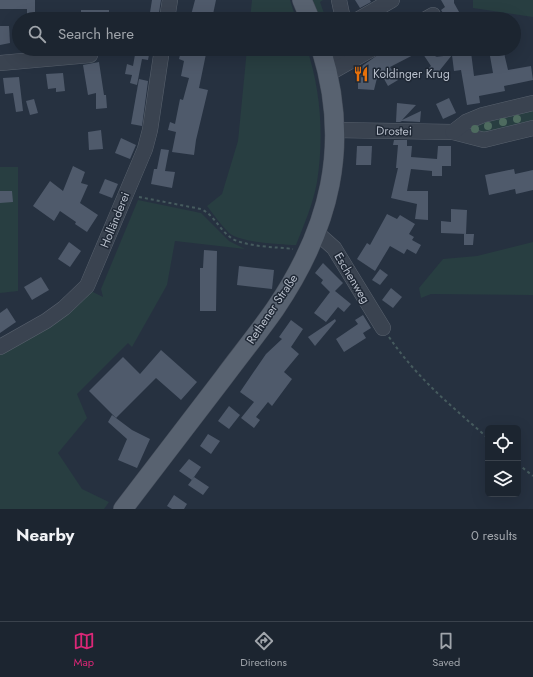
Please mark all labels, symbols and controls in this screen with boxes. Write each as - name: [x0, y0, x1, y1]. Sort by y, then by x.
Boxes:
- search box: [12, 12, 521, 56]
- icon: search: [26, 23, 48, 45]
- text: Search here: [58, 23, 134, 45]
- restaurant icon: Koldinger Krug: [352, 65, 370, 83]
- place label: Koldinger Krug: [373, 65, 450, 83]
- street label: Drostei: [376, 122, 412, 140]
- street label: Holländerei: [96, 189, 134, 251]
- street label: Eschenweg: [330, 249, 374, 307]
- street label: Rethener Straße: [242, 270, 302, 348]
- map controls: [485, 425, 521, 497]
- button: locate: [485, 425, 521, 461]
- button: layers: [485, 461, 521, 497]
- text: Nearby: [16, 523, 74, 547]
- text: 0 results: [471, 526, 517, 545]
- tab: Map: [73, 630, 95, 670]
- tab: Directions: [240, 630, 287, 670]
- tab: Saved: [432, 630, 460, 670]

